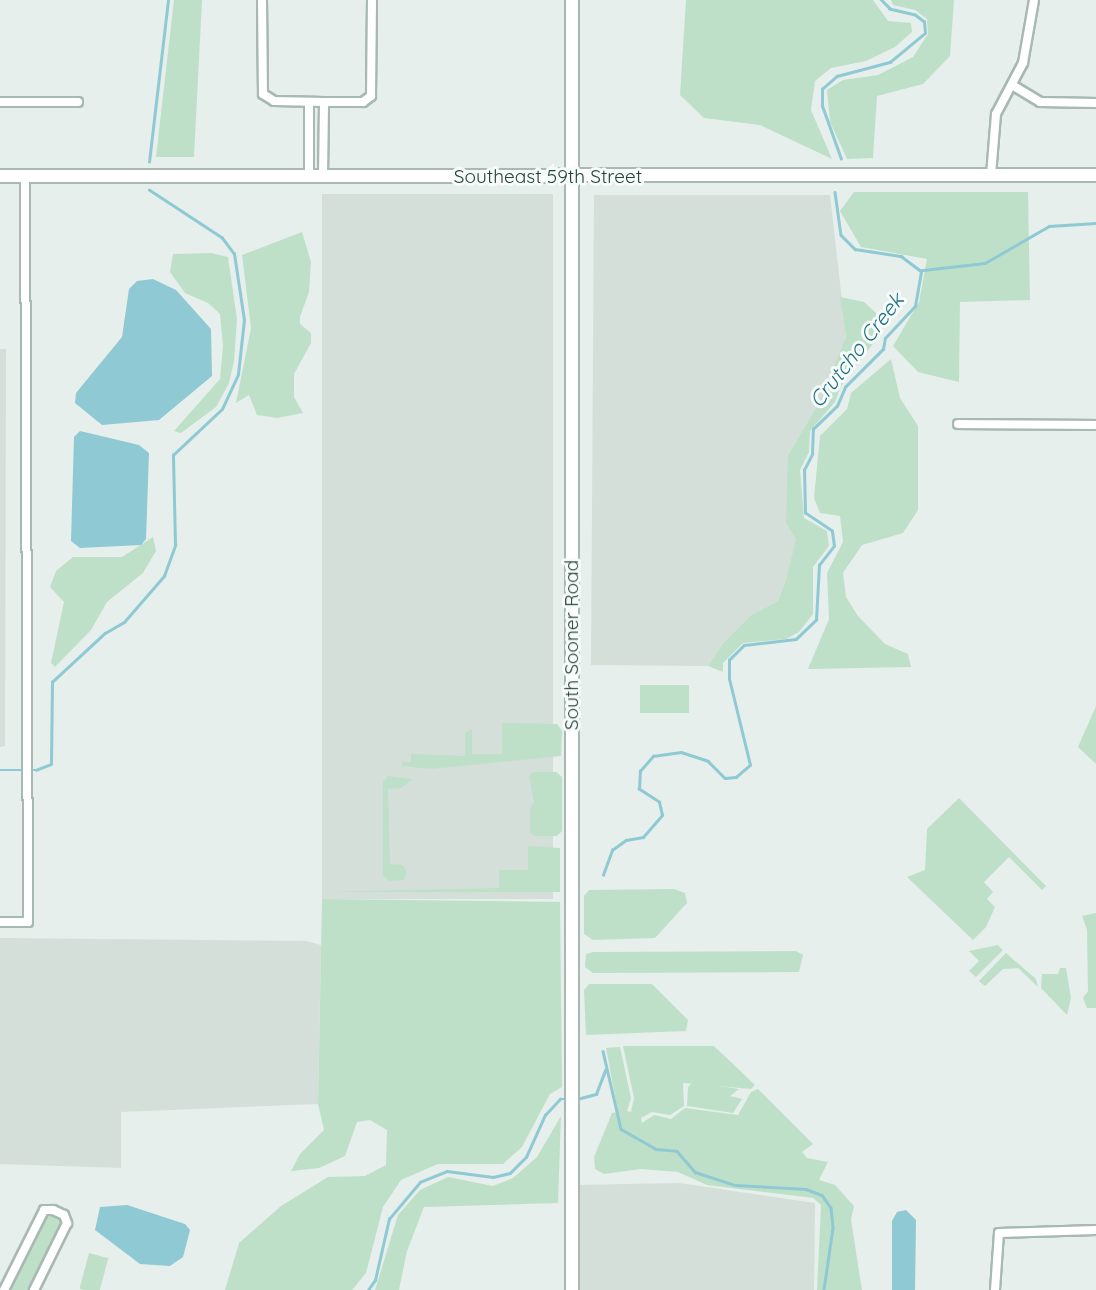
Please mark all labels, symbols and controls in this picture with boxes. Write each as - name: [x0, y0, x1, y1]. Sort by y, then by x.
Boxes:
- street label: Southeast 59th Street: [454, 166, 642, 188]
- water label: Crutcho Creek: [804, 288, 908, 412]
- street label: South Sooner Road: [561, 560, 583, 730]

